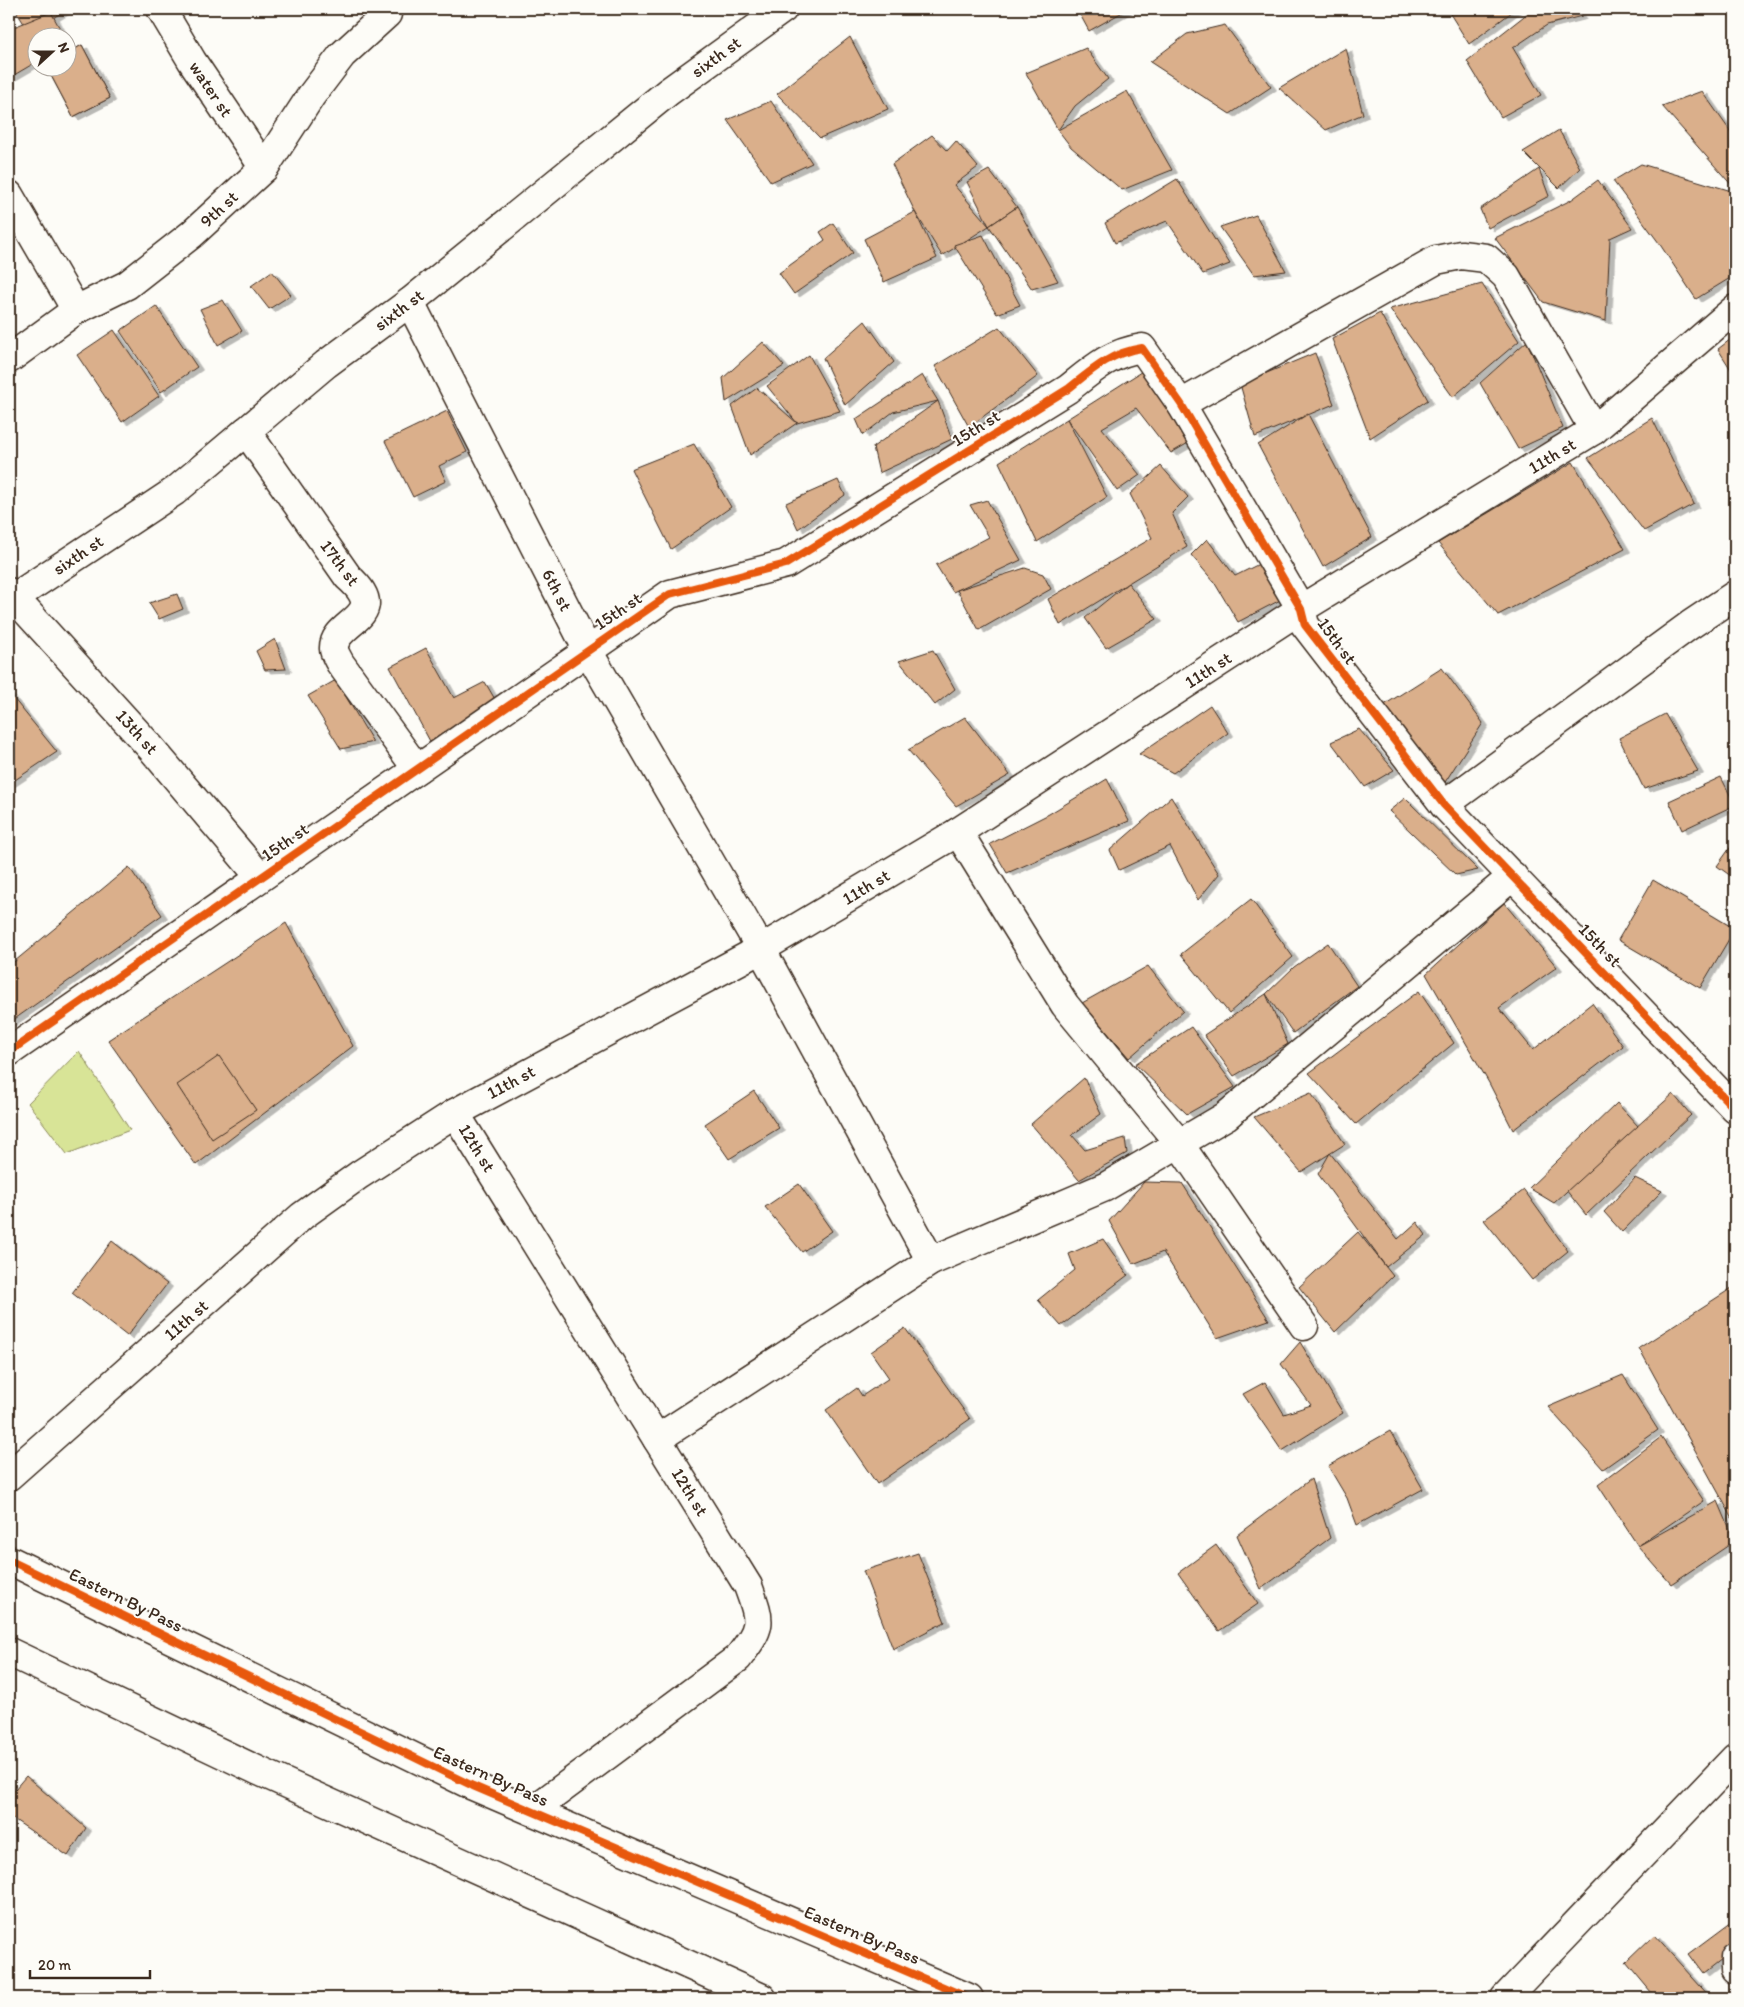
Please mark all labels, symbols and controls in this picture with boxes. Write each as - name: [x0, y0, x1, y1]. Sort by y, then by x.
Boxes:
- north arrow: [28, 28, 78, 78]
- street label: sixth st: [687, 31, 745, 82]
- text: N: [54, 40, 73, 55]
- street label: water st: [184, 57, 238, 121]
- street label: 9th st: [195, 186, 243, 232]
- street label: sixth st: [370, 284, 428, 336]
- street label: 15th st: [948, 405, 1004, 451]
- street label: 11th st: [1524, 433, 1580, 479]
- street label: sixth st: [48, 530, 108, 580]
- street label: 17th st: [316, 536, 365, 591]
- street label: 6th st: [537, 565, 577, 615]
- street label: 15th st: [590, 587, 646, 635]
- street label: 15th st: [1313, 613, 1362, 669]
- street label: 11th st: [1180, 647, 1236, 693]
- street label: 13th st: [111, 705, 163, 759]
- street label: 15th st: [257, 818, 313, 866]
- street label: 11th st: [838, 864, 894, 910]
- street label: 15th st: [1574, 918, 1626, 972]
- street label: 11th st: [483, 1060, 539, 1104]
- street label: 12th st: [454, 1120, 500, 1176]
- street label: 11th st: [159, 1295, 213, 1345]
- street label: 12th st: [667, 1464, 713, 1520]
- street label: Eastern By Pass: [66, 1563, 186, 1637]
- street label: Eastern By Pass: [430, 1741, 552, 1811]
- street label: Eastern By Pass: [801, 1901, 923, 1969]
- scale bar: [30, 1947, 150, 1979]
- text: 20 m: [38, 1956, 72, 1974]

